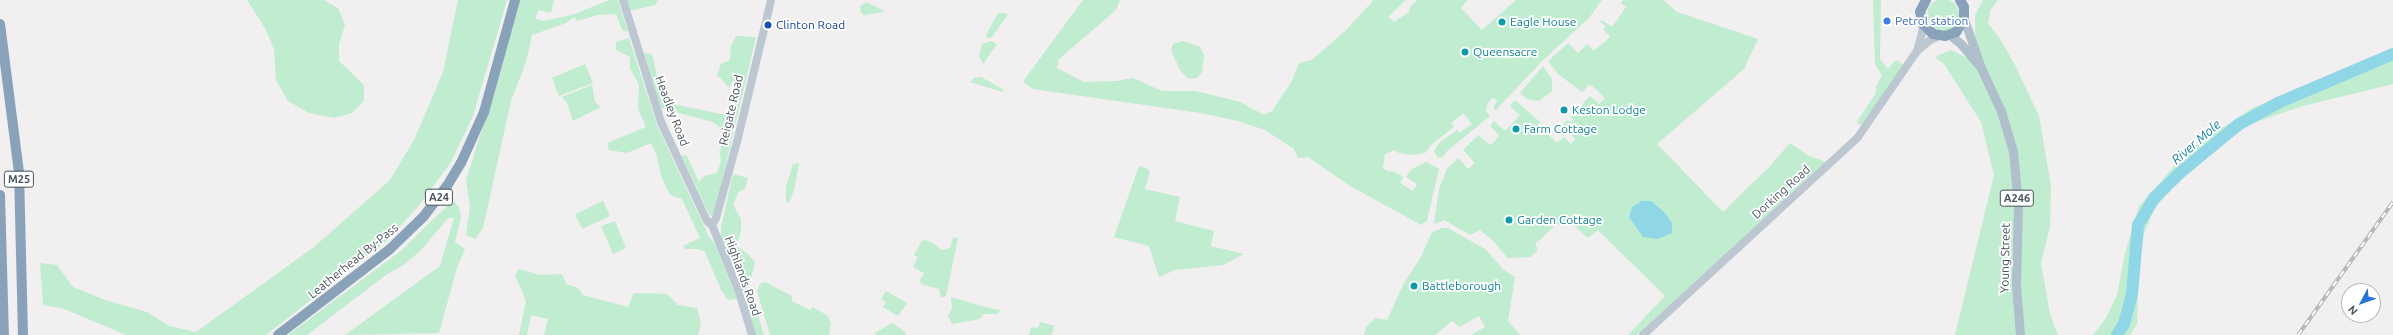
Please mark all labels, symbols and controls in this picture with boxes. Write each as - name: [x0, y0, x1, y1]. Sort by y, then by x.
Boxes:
- place label: Petrol station: [1895, 14, 1968, 28]
- place label: Eagle House: [1510, 15, 1576, 29]
- marker: Petrol station: [1882, 16, 1892, 26]
- marker: Eagle House: [1497, 17, 1507, 27]
- place label: Clinton Road: [776, 18, 845, 32]
- marker: Clinton Road: [763, 20, 773, 30]
- place label: Queensacre: [1473, 45, 1537, 59]
- marker: Queensacre: [1460, 47, 1470, 57]
- street label: Reigate Road: [716, 73, 746, 147]
- street label: Headley Road: [652, 74, 692, 148]
- place label: Keston Lodge: [1572, 103, 1646, 117]
- marker: Keston Lodge: [1559, 105, 1569, 115]
- water label: River Mole: [2168, 116, 2224, 168]
- place label: Farm Cottage: [1524, 122, 1597, 136]
- marker: Farm Cottage: [1511, 124, 1521, 134]
- street label: Dorking Road: [1749, 162, 1813, 222]
- road number: M25: [3, 170, 35, 188]
- road number: A24: [424, 188, 454, 206]
- road number: A246: [1999, 189, 2035, 207]
- place label: Garden Cottage: [1517, 213, 1602, 227]
- marker: Garden Cottage: [1504, 215, 1514, 225]
- street label: Leatherhead By-Pass: [305, 220, 401, 302]
- street label: Young Street: [1997, 223, 2013, 293]
- street label: Highlands Road: [722, 234, 764, 318]
- place label: Battleborough: [1422, 279, 1501, 293]
- marker: Battleborough: [1409, 281, 1419, 291]
- north arrow: [2341, 283, 2381, 323]
- text: N: [2345, 303, 2360, 317]

